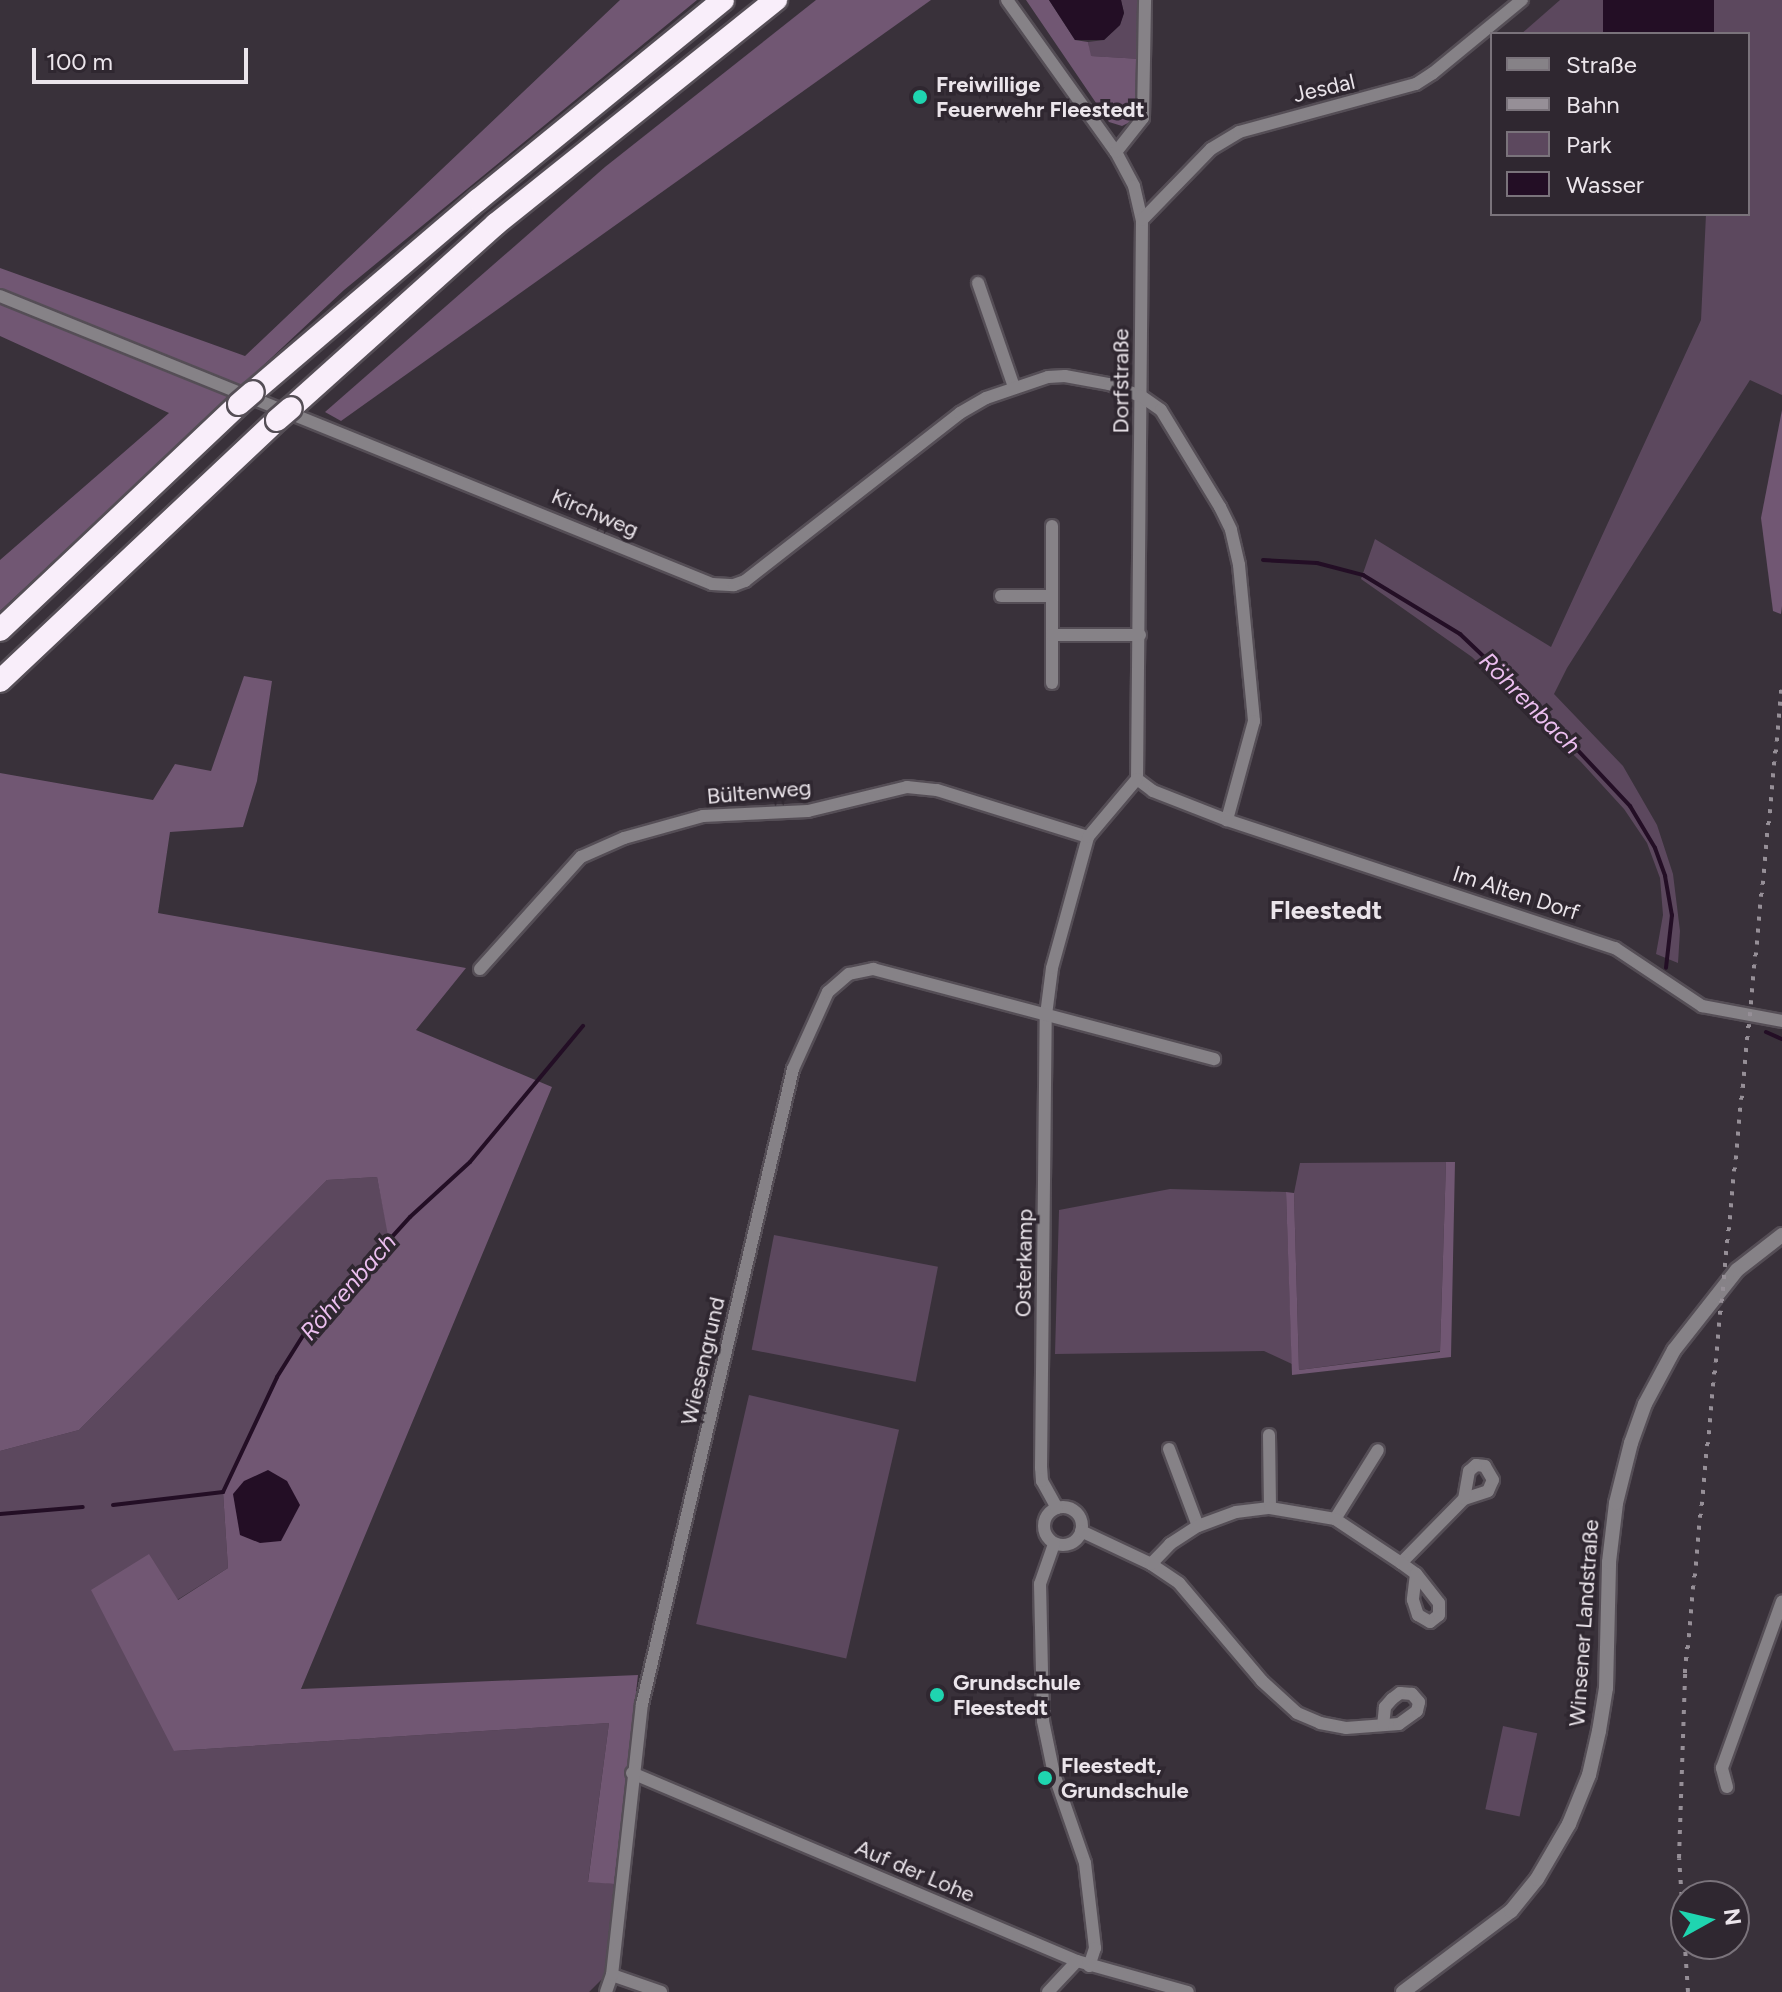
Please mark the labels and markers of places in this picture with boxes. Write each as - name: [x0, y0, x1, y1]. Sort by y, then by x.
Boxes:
- place label: Freiwillige Feuerwehr Fleestedt: [936, 71, 1145, 122]
- marker: Freiwillige Feuerwehr Fleestedt: [911, 88, 929, 106]
- place label: Grundschule Fleestedt: [953, 1669, 1081, 1720]
- marker: Grundschule Fleestedt: [928, 1686, 946, 1704]
- place label: Fleestedt, Grundschule: [1061, 1752, 1189, 1804]
- marker: Fleestedt, Grundschule: [1036, 1769, 1054, 1787]

